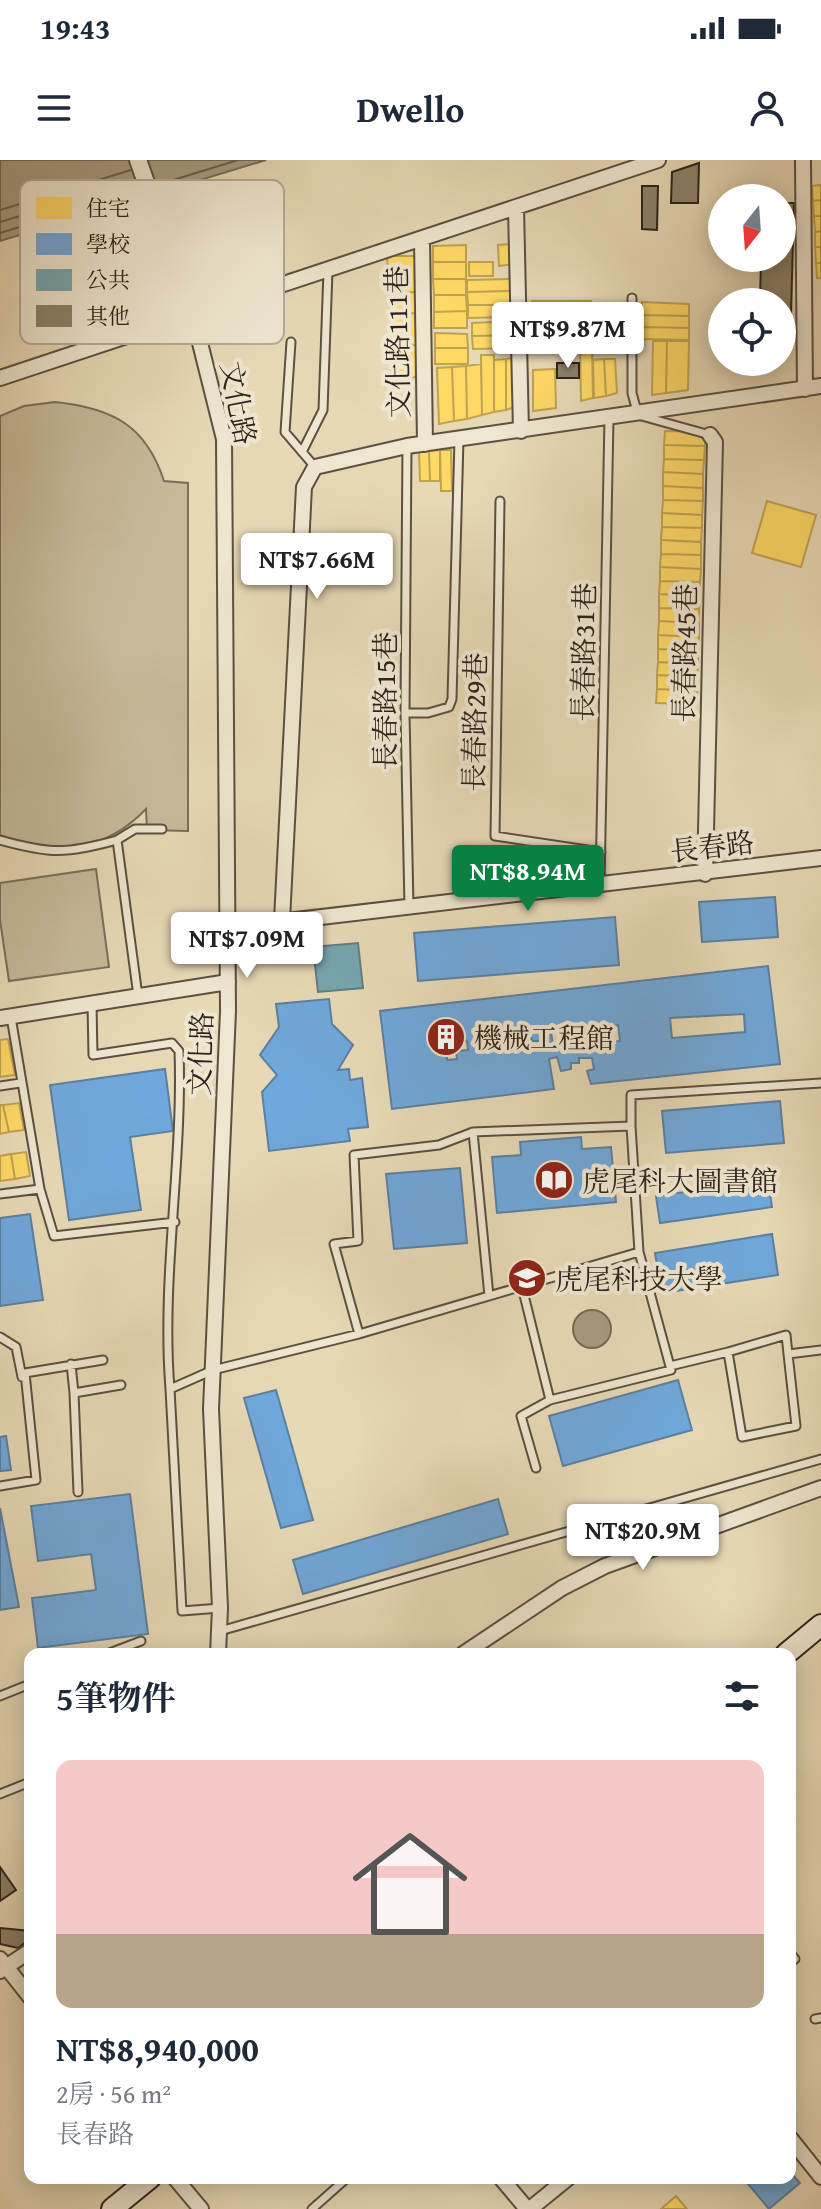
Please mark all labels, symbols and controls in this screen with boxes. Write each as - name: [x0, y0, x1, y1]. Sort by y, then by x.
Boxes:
- text: 19:43: [40, 6, 111, 50]
- text: Dwello: [357, 82, 464, 135]
- icon: menu: [32, 86, 76, 130]
- icon: person: [745, 86, 789, 130]
- legend: [20, 180, 284, 344]
- north arrow: [708, 184, 796, 272]
- map controls: [708, 184, 796, 376]
- text: 住宅: [86, 192, 130, 224]
- text: 學校: [86, 228, 130, 260]
- text: 公共: [86, 264, 130, 296]
- street label: 文化路111巷: [375, 265, 419, 419]
- button: locate: [708, 288, 796, 376]
- text: 其他: [86, 300, 130, 332]
- pin: NT$9.87M: [485, 302, 651, 370]
- text: NT$9.87M: [510, 308, 626, 347]
- street label: 文化路: [211, 358, 267, 448]
- pin: NT$7.66M: [234, 533, 400, 601]
- text: NT$7.66M: [259, 539, 375, 578]
- street label: 長春路31巷: [561, 582, 605, 722]
- street label: 長春路45巷: [662, 583, 706, 723]
- street label: 長春路15巷: [364, 632, 405, 770]
- street label: 長春路29巷: [452, 652, 496, 792]
- street label: 長春路: [668, 821, 756, 871]
- pin: NT$8.94M: [445, 845, 611, 913]
- text: NT$8.94M: [470, 851, 586, 890]
- pin: NT$7.09M: [164, 912, 330, 980]
- text: NT$7.09M: [189, 918, 305, 957]
- street label: 文化路: [178, 1011, 222, 1097]
- building icon: 機械工程館: [425, 1016, 467, 1058]
- place label: 機械工程館: [474, 1017, 614, 1058]
- library icon: 虎尾科大圖書館: [533, 1159, 575, 1201]
- place label: 虎尾科大圖書館: [582, 1160, 778, 1201]
- school or university icon: 虎尾科技大學: [506, 1257, 548, 1299]
- place label: 虎尾科技大學: [555, 1258, 723, 1299]
- pin: NT$20.9M: [560, 1504, 726, 1572]
- text: NT$20.9M: [585, 1510, 701, 1549]
- text: 5筆物件: [56, 1673, 176, 1722]
- icon: filters: [720, 1674, 764, 1718]
- icon: home: [338, 1812, 482, 1956]
- text: NT$8,940,000: [56, 2024, 259, 2073]
- text: 2房 · 56 m²: [56, 2074, 171, 2113]
- text: 長春路: [56, 2114, 134, 2153]

